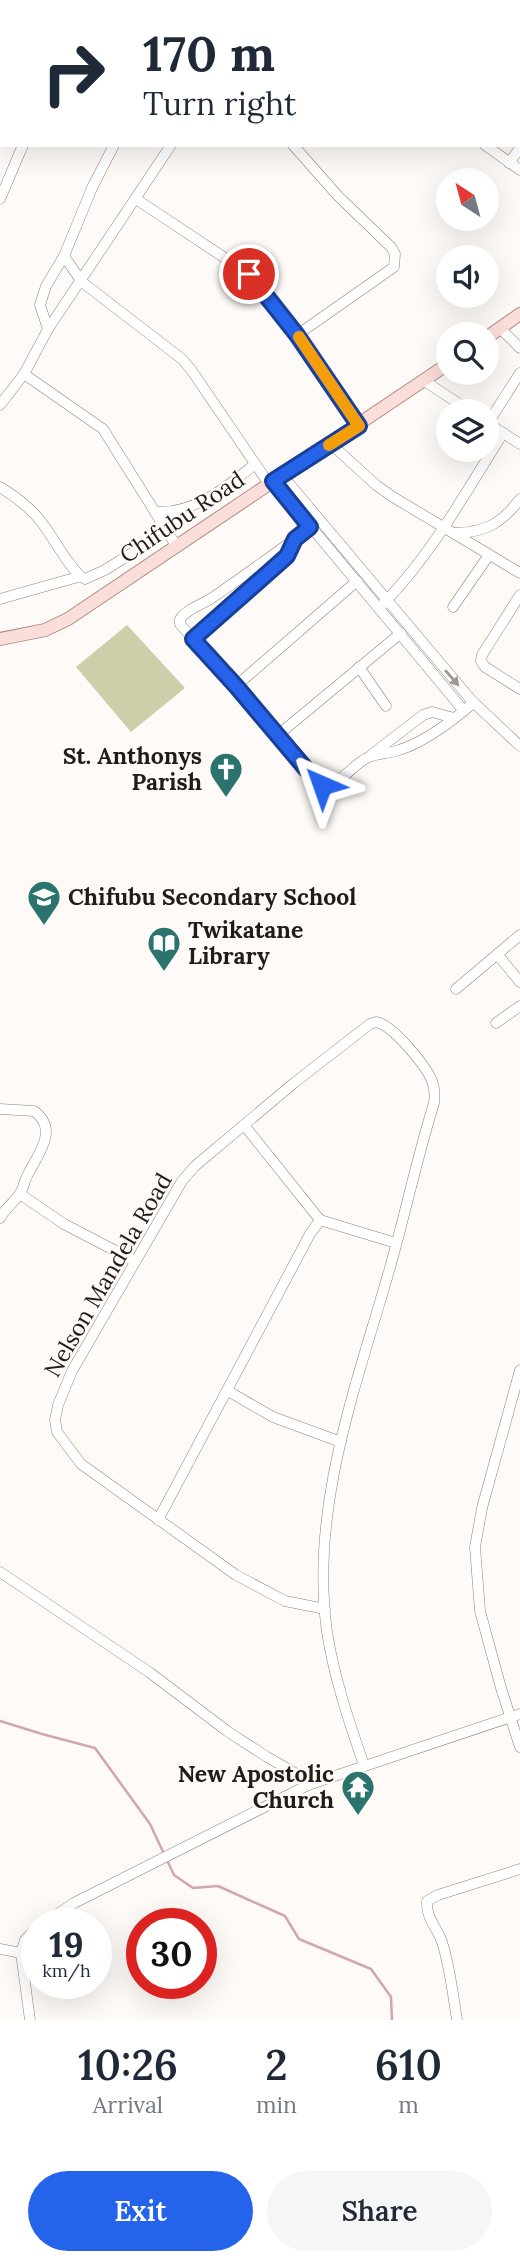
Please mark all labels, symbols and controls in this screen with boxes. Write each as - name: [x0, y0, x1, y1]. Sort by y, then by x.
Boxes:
- text: 170 m: [143, 22, 275, 84]
- icon: right: [28, 28, 119, 119]
- text: Turn right: [143, 83, 296, 124]
- north arrow: [436, 168, 499, 231]
- map controls: [436, 168, 499, 462]
- pin: [219, 244, 279, 304]
- button: sound: [436, 245, 499, 308]
- icon: arrive: [230, 255, 268, 293]
- button: search: [436, 322, 499, 385]
- button: layers: [436, 399, 499, 462]
- street label: Chifubu Road: [114, 464, 250, 569]
- one-way arrow: [444, 669, 460, 687]
- place label: St. Anthonys Parish: [63, 741, 202, 796]
- position arrow: [285, 748, 359, 822]
- church icon: St. Anthonys Parish: [207, 750, 245, 799]
- school or university icon: Chifubu Secondary School: [25, 878, 63, 927]
- place label: Chifubu Secondary School: [68, 882, 356, 911]
- place label: Twikatane Library: [188, 915, 303, 970]
- library icon: Twikatane Library: [145, 924, 183, 973]
- street label: Nelson Mandela Road: [37, 1167, 178, 1382]
- place label: New Apostolic Church: [178, 1759, 334, 1814]
- temple icon: New Apostolic Church: [339, 1768, 377, 1817]
- speed limit sign: 30: [126, 1908, 217, 1999]
- text: 19: [49, 1922, 84, 1967]
- text: km/h: [42, 1959, 91, 1982]
- text: 10:26: [78, 2038, 178, 2092]
- text: 2: [265, 2038, 288, 2092]
- text: 610: [375, 2038, 442, 2092]
- text: Arrival: [93, 2090, 163, 2119]
- text: min: [256, 2090, 297, 2119]
- text: m: [398, 2090, 419, 2119]
- button: Exit: [28, 2171, 253, 2251]
- button: Share: [267, 2171, 492, 2251]

